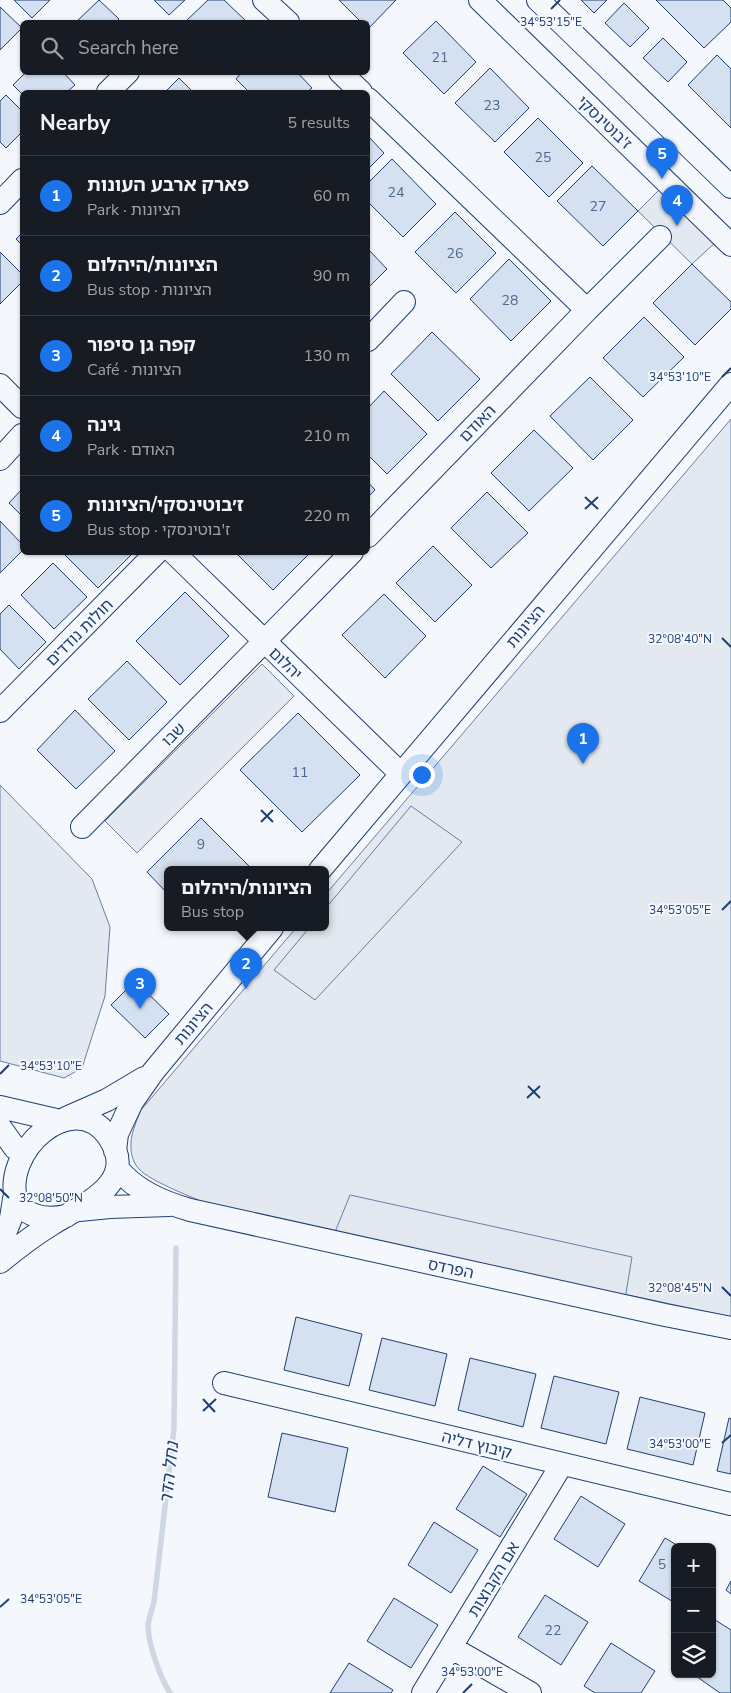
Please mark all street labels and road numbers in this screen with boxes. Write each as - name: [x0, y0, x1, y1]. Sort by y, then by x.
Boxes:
- street label: ז'בוטינסקי: [572, 91, 637, 154]
- street label: האודם: [454, 400, 501, 447]
- street label: חולות נודדים: [41, 594, 118, 671]
- street label: הציונות: [501, 600, 550, 653]
- street label: יהלום: [264, 642, 307, 685]
- street label: שבו: [157, 718, 190, 751]
- street label: הציונות: [169, 997, 218, 1050]
- street label: הפרדס: [426, 1253, 476, 1285]
- street label: קיבוץ דליה: [439, 1426, 514, 1464]
- street label: אם הקבוצות: [463, 1538, 525, 1621]

